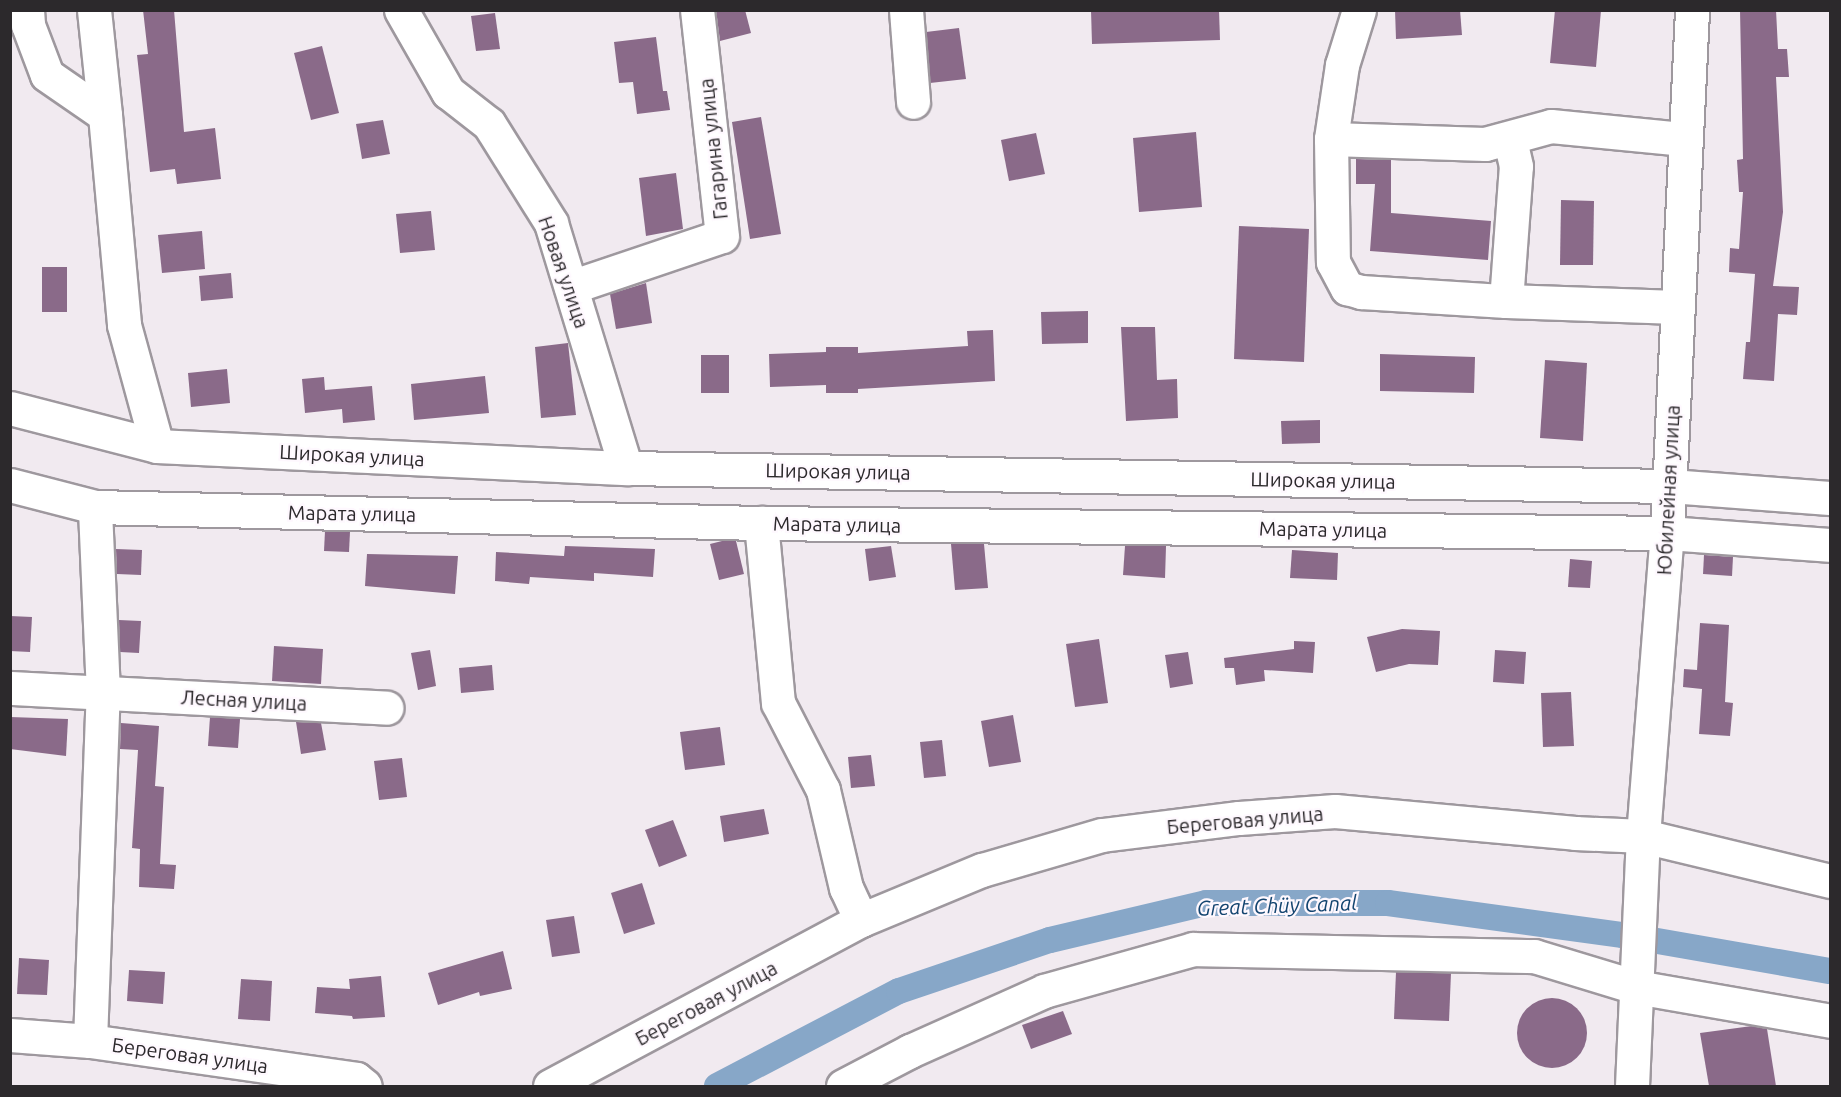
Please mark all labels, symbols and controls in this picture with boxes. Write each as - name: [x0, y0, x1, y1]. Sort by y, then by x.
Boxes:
- street label: Гагарина улица: [694, 77, 732, 221]
- street label: Новая улица: [534, 213, 594, 331]
- street label: Юбилейная улица: [1652, 404, 1684, 576]
- street label: Широкая улица: [279, 439, 425, 471]
- street label: Широкая улица: [765, 458, 911, 484]
- street label: Широкая улица: [1250, 467, 1396, 493]
- street label: Марата улица: [288, 500, 416, 526]
- street label: Марата улица: [773, 511, 901, 537]
- street label: Марата улица: [1259, 516, 1387, 542]
- street label: Лесная улица: [180, 685, 308, 715]
- street label: Береговая улица: [1166, 801, 1324, 839]
- water label: Great Chüy Canal: [1196, 890, 1358, 920]
- street label: Береговая улица: [631, 955, 781, 1051]
- street label: Береговая улица: [110, 1032, 270, 1078]

